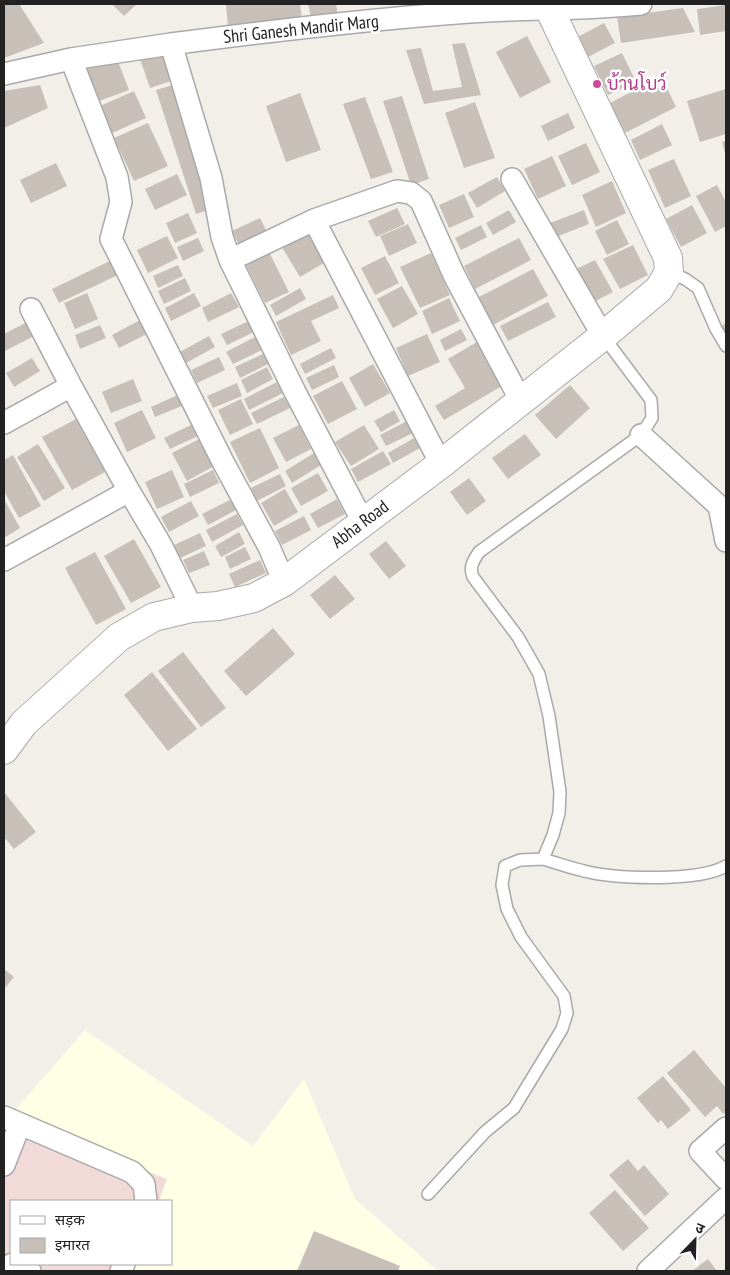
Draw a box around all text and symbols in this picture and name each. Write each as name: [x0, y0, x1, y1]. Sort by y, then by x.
street label: Shri Ganesh Mandir Marg: [222, 9, 380, 48]
place label: บ้านโบว์: [607, 71, 666, 95]
marker: บ้านโบว์: [591, 78, 603, 90]
street label: Abha Road: [326, 495, 393, 553]
legend: [10, 1200, 172, 1265]
text: सड़क: [55, 1210, 85, 1229]
north arrow: [670, 1215, 720, 1265]
text: उ: [693, 1218, 708, 1238]
text: इमारत: [55, 1235, 90, 1254]

